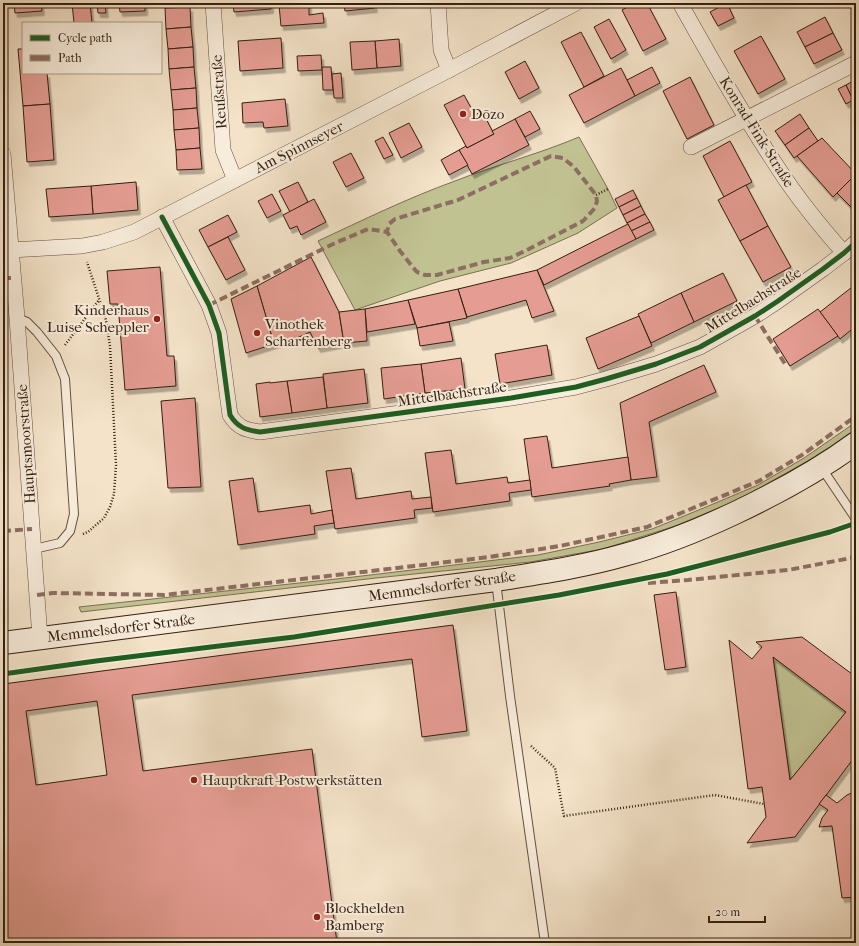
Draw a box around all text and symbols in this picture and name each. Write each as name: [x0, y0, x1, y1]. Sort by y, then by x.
legend: [22, 22, 162, 74]
text: Cycle path: [58, 31, 113, 45]
text: Path: [58, 51, 82, 65]
street label: Reußstraße: [207, 54, 231, 130]
street label: Konrad-Fink-Straße: [716, 73, 799, 191]
place label: Dōzo: [471, 105, 505, 123]
marker: Dōzo: [458, 109, 468, 119]
street label: Am Spinnseyer: [251, 117, 347, 178]
street label: Mittelbachstraße: [702, 263, 805, 337]
place label: Kinderhaus Luise Scheppler: [47, 301, 150, 336]
marker: Kinderhaus Luise Scheppler: [152, 314, 162, 324]
place label: Vinothek Scharfenberg: [264, 315, 352, 350]
marker: Vinothek Scharfenberg: [252, 328, 262, 338]
street label: Mittelbachstraße: [396, 377, 508, 411]
street label: Hauptsmoorstraße: [13, 383, 39, 504]
street label: Memmelsdorfer Straße: [367, 567, 517, 605]
street label: Memmelsdorfer Straße: [46, 610, 196, 646]
place label: Hauptkraft-Postwerkstätten: [202, 771, 382, 789]
marker: Hauptkraft-Postwerkstätten: [189, 775, 199, 785]
scale bar: [709, 898, 765, 924]
place label: Blockhelden Bamberg: [325, 899, 405, 934]
text: 20 m: [715, 905, 740, 919]
marker: Blockhelden Bamberg: [312, 912, 322, 922]

